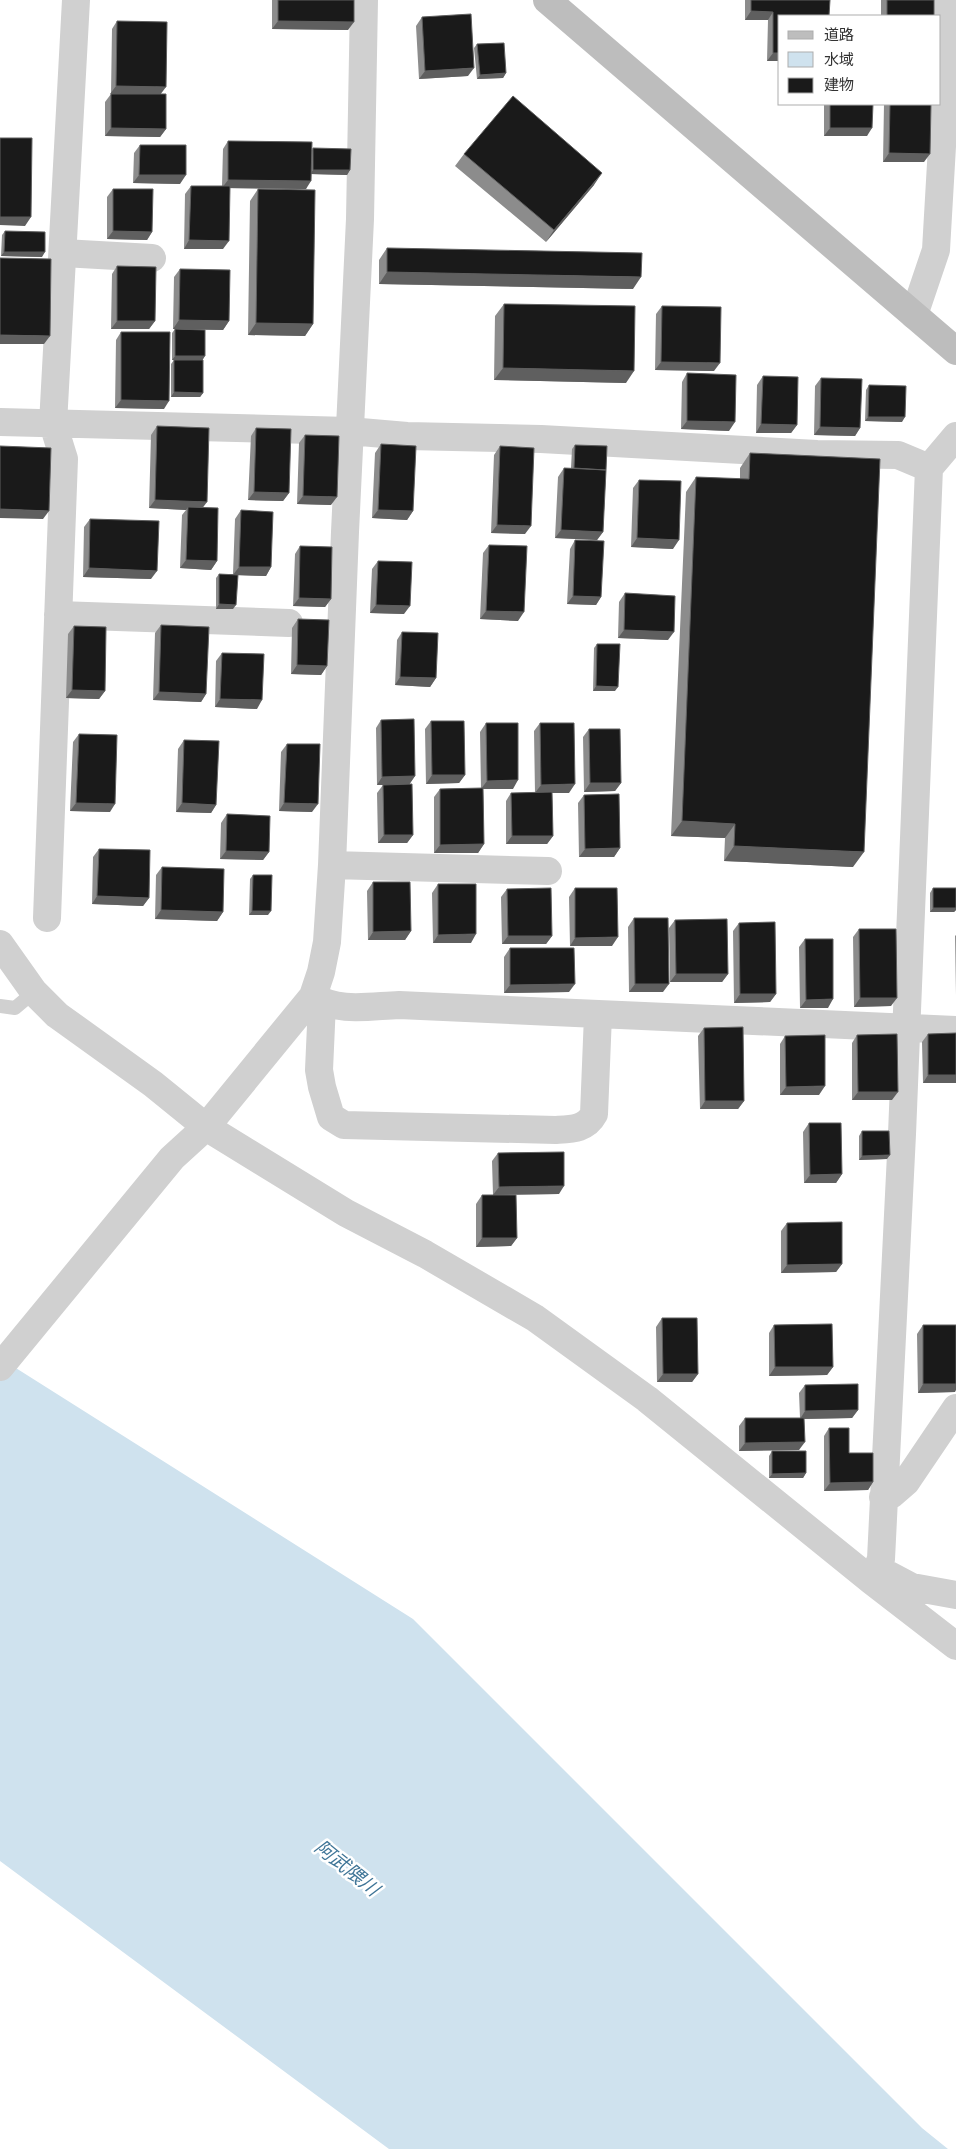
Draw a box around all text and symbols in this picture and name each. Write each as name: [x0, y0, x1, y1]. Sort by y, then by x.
legend: [778, 15, 941, 105]
text: 道路: [824, 25, 854, 44]
text: 水域: [824, 50, 854, 69]
text: 建物: [824, 75, 854, 94]
water label: 阿武隈川: [310, 1834, 386, 1903]

